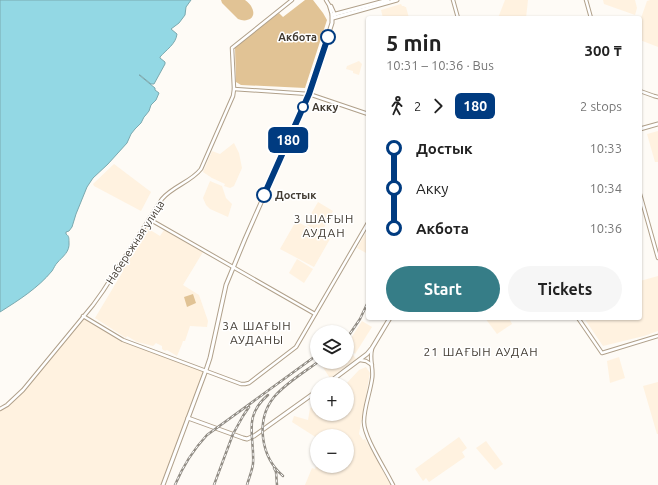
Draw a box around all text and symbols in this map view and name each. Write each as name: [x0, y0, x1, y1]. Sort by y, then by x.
marker: Акбота: [320, 29, 336, 45]
text: 5 min: [386, 30, 442, 55]
place label: Акбота: [278, 31, 317, 43]
text: 300 ₸: [585, 42, 622, 59]
text: 10:31 – 10:36 · Bus: [386, 58, 494, 72]
icon: walk: [386, 95, 408, 117]
icon: forward: [427, 95, 449, 117]
text: 180: [463, 98, 487, 114]
text: 2: [414, 99, 421, 113]
text: 2 stops: [580, 99, 622, 113]
marker: Акку: [297, 101, 309, 113]
place label: Акку: [312, 101, 338, 113]
line badge: 180: [265, 127, 311, 153]
text: 180: [276, 132, 300, 148]
text: Достык: [416, 140, 472, 157]
text: 10:33: [589, 141, 622, 155]
text: Акку: [416, 180, 448, 197]
text: 10:34: [589, 181, 622, 195]
marker: Достык: [256, 187, 272, 203]
place label: Достык: [275, 189, 317, 201]
street label: Набережная улица: [104, 198, 166, 286]
district label: 3 ШАҒЫН АУДАН: [294, 212, 354, 239]
text: Акбота: [416, 220, 469, 237]
text: 10:36: [589, 221, 622, 235]
button: Start: [386, 266, 500, 312]
button: Tickets: [508, 266, 622, 312]
district label: 3А ШАҒЫН АУДАНЫ: [222, 319, 292, 346]
map controls: [310, 325, 354, 473]
button: layers: [310, 325, 354, 369]
district label: 21 ШАҒЫН АУДАН: [423, 345, 539, 358]
button: +: [310, 377, 354, 421]
button: −: [310, 429, 354, 473]

